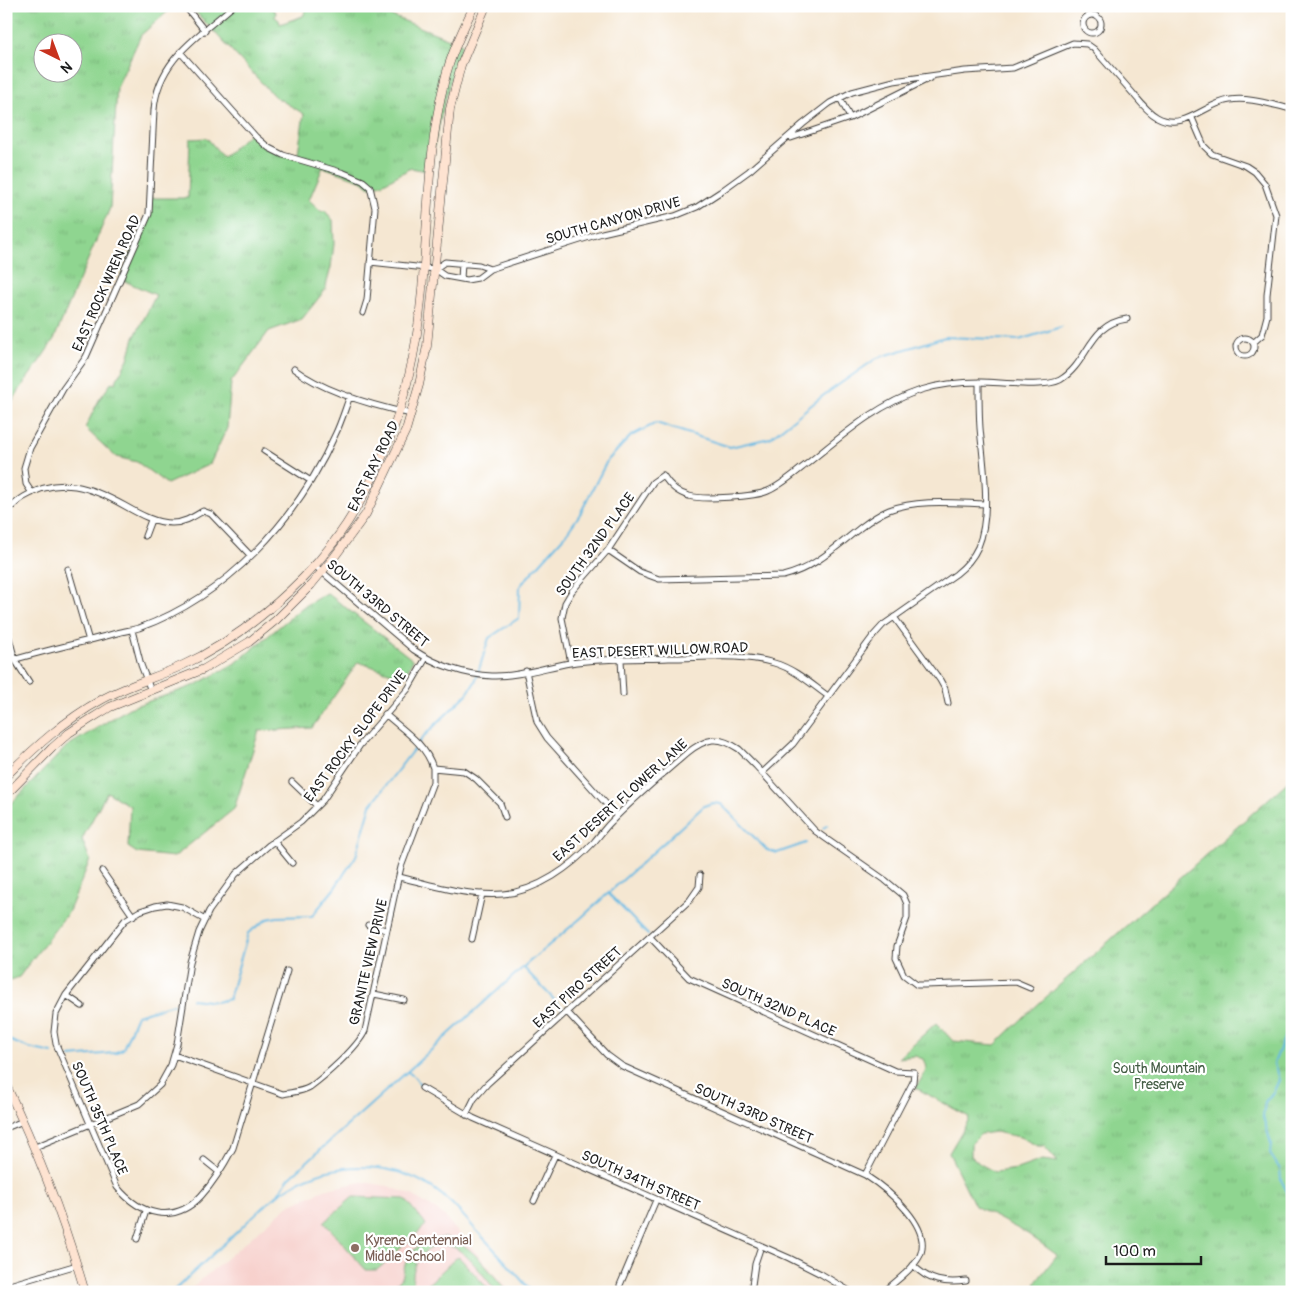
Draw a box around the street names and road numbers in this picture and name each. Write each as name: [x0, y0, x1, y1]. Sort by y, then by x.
street label: SOUTH CANYON DRIVE: [544, 193, 682, 248]
street label: EAST ROCK WREN ROAD: [69, 212, 144, 354]
street label: EAST RAY ROAD: [344, 418, 403, 514]
street label: SOUTH 32ND PLACE: [552, 489, 639, 599]
street label: SOUTH 33RD STREET: [323, 556, 432, 651]
street label: EAST DESERT WILLOW ROAD: [572, 639, 749, 662]
street label: EAST ROCKY SLOPE DRIVE: [300, 667, 410, 805]
street label: EAST DESERT FLOWER LANE: [550, 735, 691, 865]
street label: GRANITE VIEW DRIVE: [346, 897, 391, 1027]
street label: EAST PIRO STREET: [530, 943, 625, 1032]
street label: SOUTH 32ND PLACE: [719, 975, 839, 1040]
street label: SOUTH 35TH PLACE: [68, 1059, 131, 1178]
street label: SOUTH 33RD STREET: [692, 1080, 816, 1147]
street label: SOUTH 34TH STREET: [579, 1147, 703, 1214]

